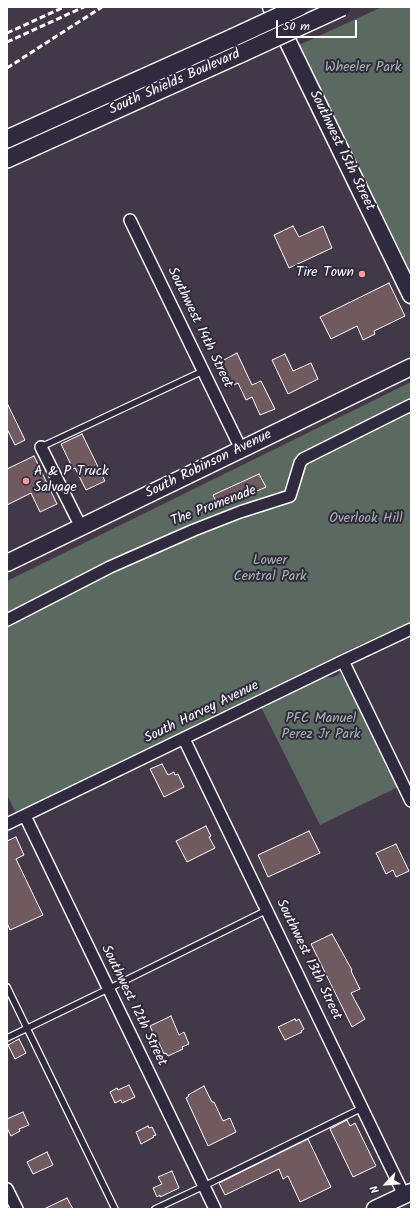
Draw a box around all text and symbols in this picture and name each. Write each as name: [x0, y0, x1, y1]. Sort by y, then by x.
scale bar: [278, 12, 359, 38]
text: 50 m: [283, 17, 310, 36]
street label: South Shields Boulevard: [107, 47, 243, 119]
park label: Wheeler Park: [325, 61, 401, 77]
street label: Southwest 15th Street: [304, 88, 378, 214]
street label: Southwest 14th Street: [162, 265, 236, 391]
place label: Tire Town: [296, 266, 354, 282]
marker: Tire Town: [357, 269, 367, 279]
street label: South Robinson Avenue: [143, 427, 275, 503]
place label: A & P Truck Salvage: [34, 465, 108, 498]
marker: A & P Truck Salvage: [21, 476, 31, 486]
street label: The Promenade: [169, 483, 259, 531]
park label: Overlook Hill: [329, 512, 403, 528]
park label: Lower Central Park: [233, 554, 307, 586]
street label: South Harvey Avenue: [142, 678, 262, 748]
park label: PFC Manuel Perez Jr Park: [282, 712, 360, 744]
street label: Southwest 13th Street: [271, 897, 345, 1023]
street label: Southwest 12th Street: [96, 943, 170, 1069]
north arrow: [366, 1164, 406, 1204]
text: N: [366, 1182, 385, 1196]

